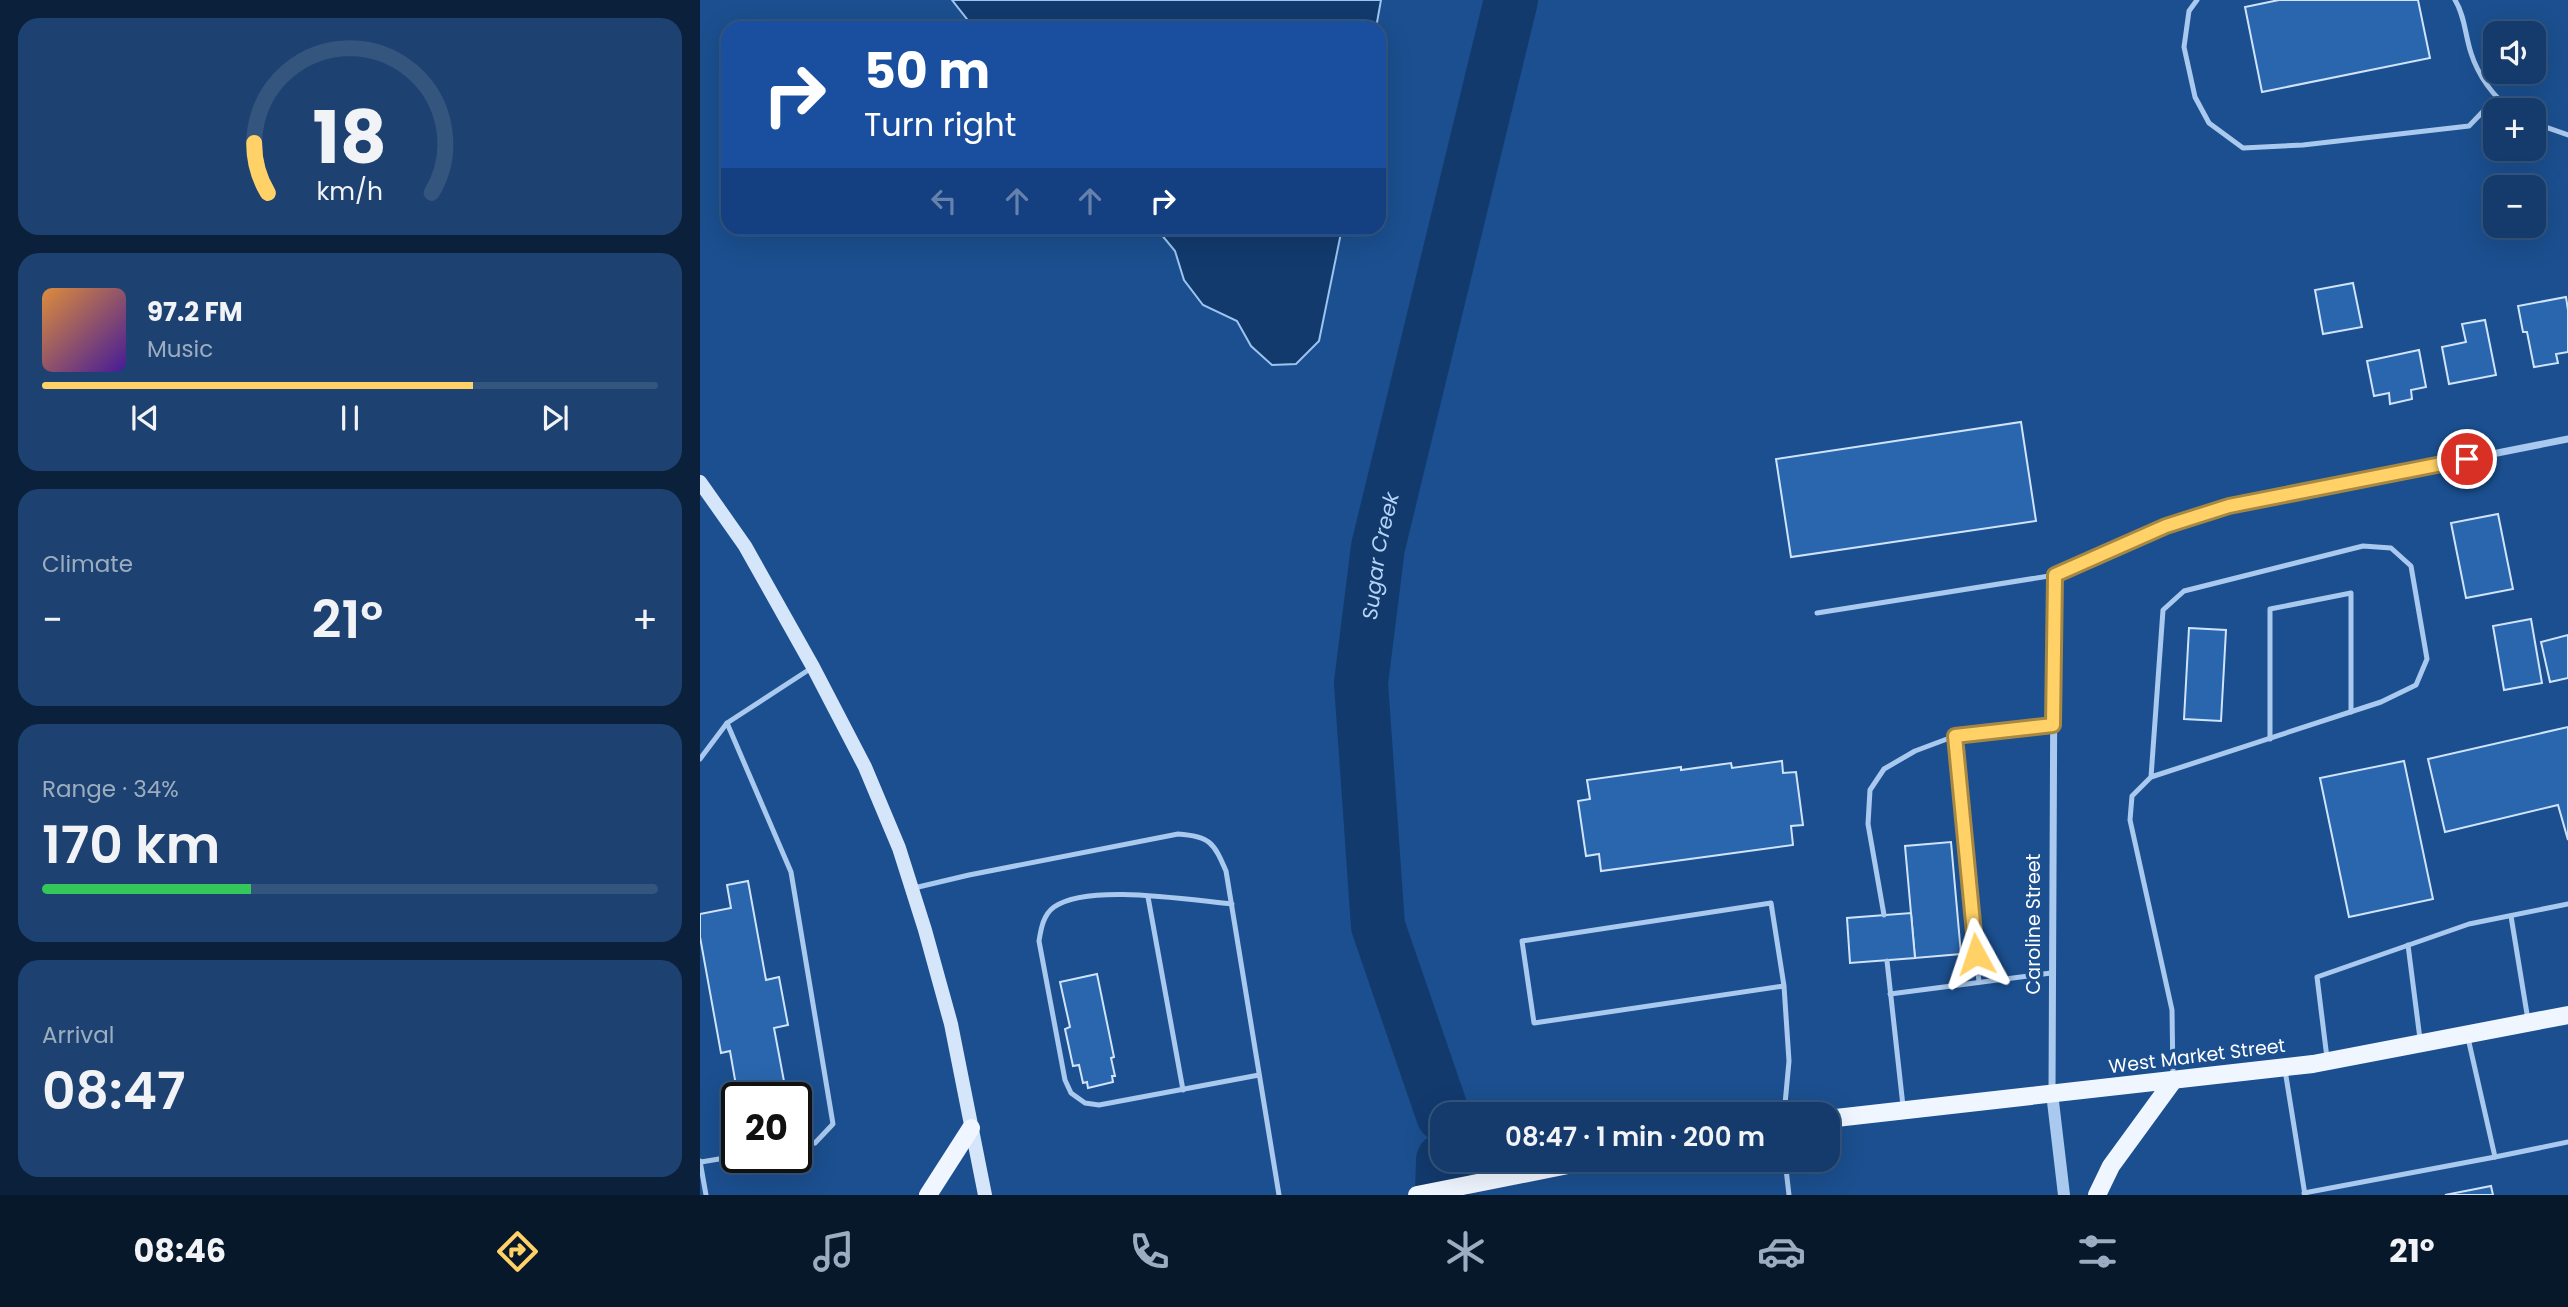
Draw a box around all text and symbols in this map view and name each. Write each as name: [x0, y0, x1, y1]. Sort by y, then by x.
map controls: [2483, 21, 2546, 238]
button: sound: [2483, 21, 2546, 84]
text: 50 m: [864, 37, 990, 105]
icon: right: [749, 49, 840, 140]
text: 18: [313, 87, 387, 188]
button: +: [2483, 98, 2546, 161]
text: Turn right: [864, 102, 1016, 147]
text: km/h: [317, 174, 383, 209]
button: −: [2483, 175, 2546, 238]
icon: left: [925, 182, 963, 220]
icon: ahead: [998, 182, 1036, 220]
icon: ahead: [1071, 182, 1109, 220]
icon: right: [1144, 182, 1182, 220]
text: 97.2 FM: [147, 294, 243, 330]
text: Music: [147, 333, 213, 365]
icon: previous: [126, 399, 164, 437]
icon: pause: [331, 399, 369, 437]
icon: next: [536, 399, 574, 437]
pin: [2437, 429, 2497, 489]
icon: arrive: [2448, 440, 2486, 478]
water label: Sugar Creek: [1355, 488, 1406, 621]
text: Climate: [42, 548, 133, 580]
text: 21°: [312, 583, 383, 656]
text: −: [42, 593, 63, 646]
text: +: [632, 593, 658, 646]
text: Range · 34%: [42, 773, 179, 805]
text: 170 km: [42, 808, 220, 881]
street label: Caroline Street: [2020, 854, 2047, 994]
position arrow: [1939, 917, 2013, 991]
text: Arrival: [42, 1019, 114, 1051]
street label: West Market Street: [2107, 1032, 2287, 1080]
text: 08:47: [42, 1054, 186, 1127]
speed limit sign: 20: [721, 1082, 812, 1173]
text: 08:47 · 1 min · 200 m: [1505, 1119, 1765, 1155]
icon: directions: [493, 1227, 542, 1276]
icon: music: [809, 1227, 858, 1276]
icon: phone: [1125, 1227, 1174, 1276]
icon: climate: [1441, 1227, 1490, 1276]
icon: car: [1757, 1227, 1806, 1276]
icon: filters: [2073, 1227, 2122, 1276]
text: 08:46: [134, 1228, 226, 1273]
text: 21°: [2389, 1228, 2434, 1273]

